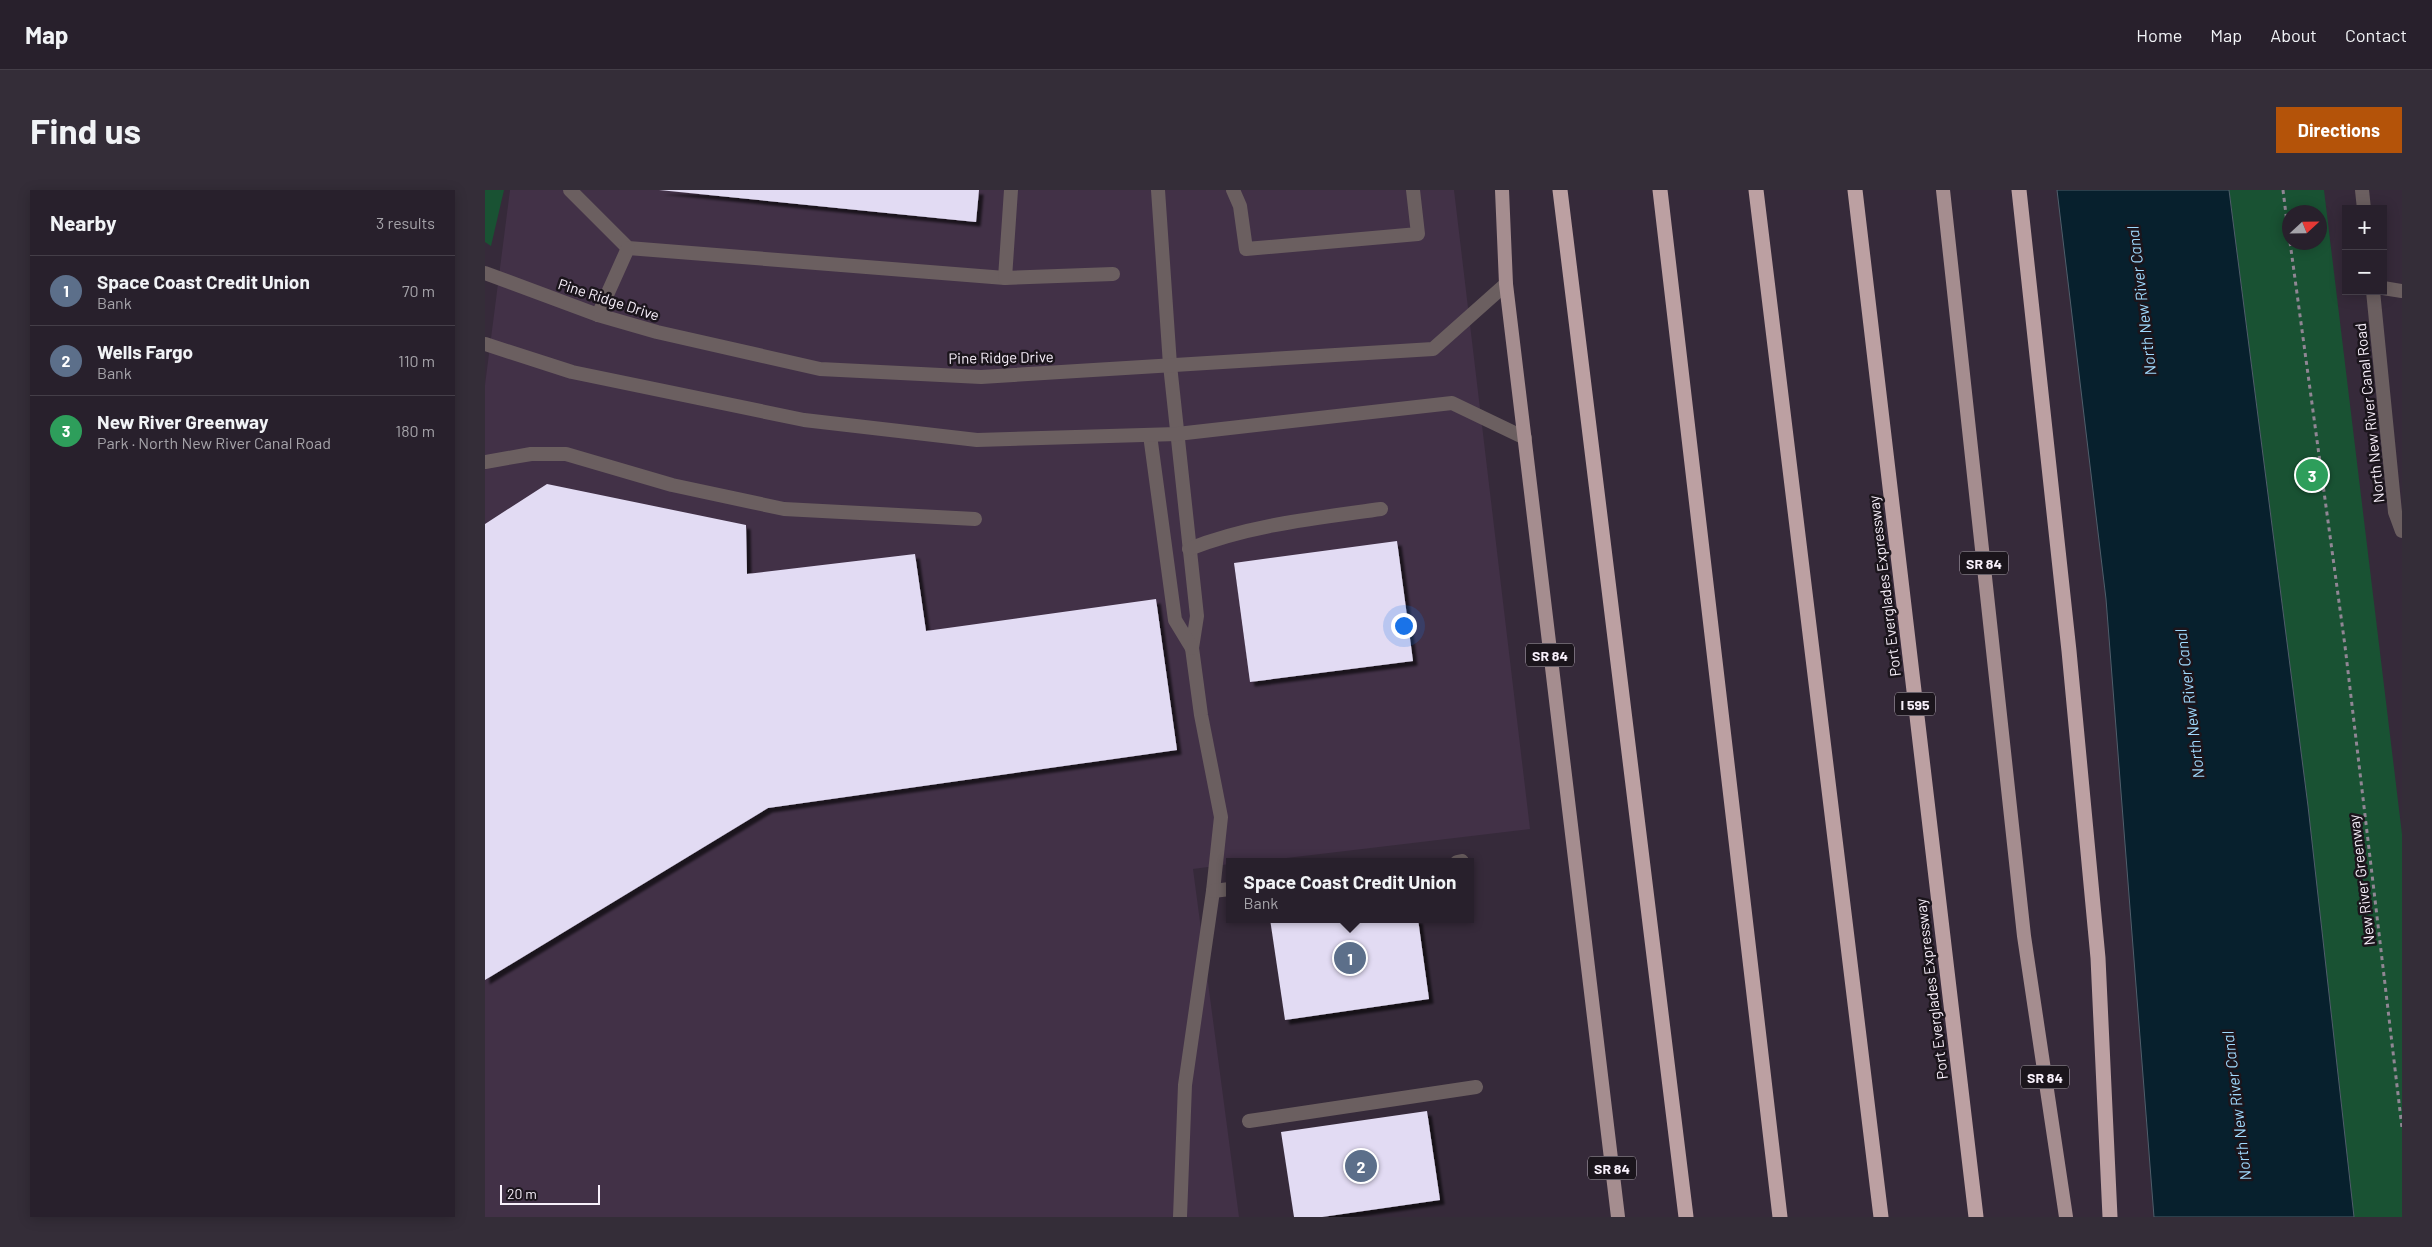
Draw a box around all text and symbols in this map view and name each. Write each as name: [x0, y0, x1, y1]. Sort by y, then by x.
text: Map: [25, 20, 68, 49]
text: Home: [2136, 24, 2182, 46]
text: Map: [2210, 24, 2242, 46]
text: About: [2270, 24, 2317, 46]
text: Contact: [2345, 24, 2407, 46]
button: Directions: [2276, 107, 2402, 153]
text: Find us: [30, 109, 141, 151]
north arrow: [2282, 205, 2327, 250]
map controls: [2342, 205, 2387, 295]
button: +: [2342, 205, 2387, 250]
text: Nearby: [50, 210, 116, 235]
text: 3 results: [376, 213, 435, 232]
water label: North New River Canal: [2122, 225, 2160, 377]
button: −: [2342, 250, 2387, 295]
text: Space Coast Credit Union: [97, 270, 310, 293]
street label: Pine Ridge Drive: [556, 274, 662, 324]
text: 1: [63, 281, 69, 300]
text: 70 m: [402, 281, 435, 300]
text: Bank: [97, 293, 132, 312]
street label: North New River Canal Road: [2351, 322, 2387, 504]
text: Wells Fargo: [97, 340, 193, 363]
street label: Pine Ridge Drive: [948, 347, 1054, 367]
text: 2: [62, 351, 70, 370]
text: 110 m: [398, 351, 435, 370]
text: Bank: [97, 363, 132, 382]
text: New River Greenway: [97, 410, 268, 433]
text: 3: [62, 421, 70, 440]
text: 180 m: [396, 421, 435, 440]
text: Park · North New River Canal Road: [97, 433, 331, 452]
pin: 3: [2296, 456, 2328, 494]
street label: Port Everglades Expressway: [1864, 494, 1904, 678]
road number: SR 84: [1960, 552, 2008, 574]
your location: [1391, 613, 1417, 639]
water label: North New River Canal: [2170, 628, 2208, 780]
road number: SR 84: [1526, 644, 1574, 666]
road number: I 595: [1895, 692, 1935, 716]
street label: New River Greenway: [2344, 813, 2378, 946]
popup: [1226, 858, 1474, 923]
text: Space Coast Credit Union: [1244, 870, 1456, 893]
text: Bank: [1244, 893, 1278, 912]
street label: Port Everglades Expressway: [1911, 897, 1951, 1081]
pin: 1: [1334, 939, 1366, 977]
water label: North New River Canal: [2217, 1030, 2255, 1182]
road number: SR 84: [2021, 1066, 2069, 1089]
pin: 2: [1345, 1147, 1377, 1185]
road number: SR 84: [1588, 1156, 1636, 1180]
scale bar: [500, 1182, 600, 1205]
text: 20 m: [507, 1185, 537, 1202]

